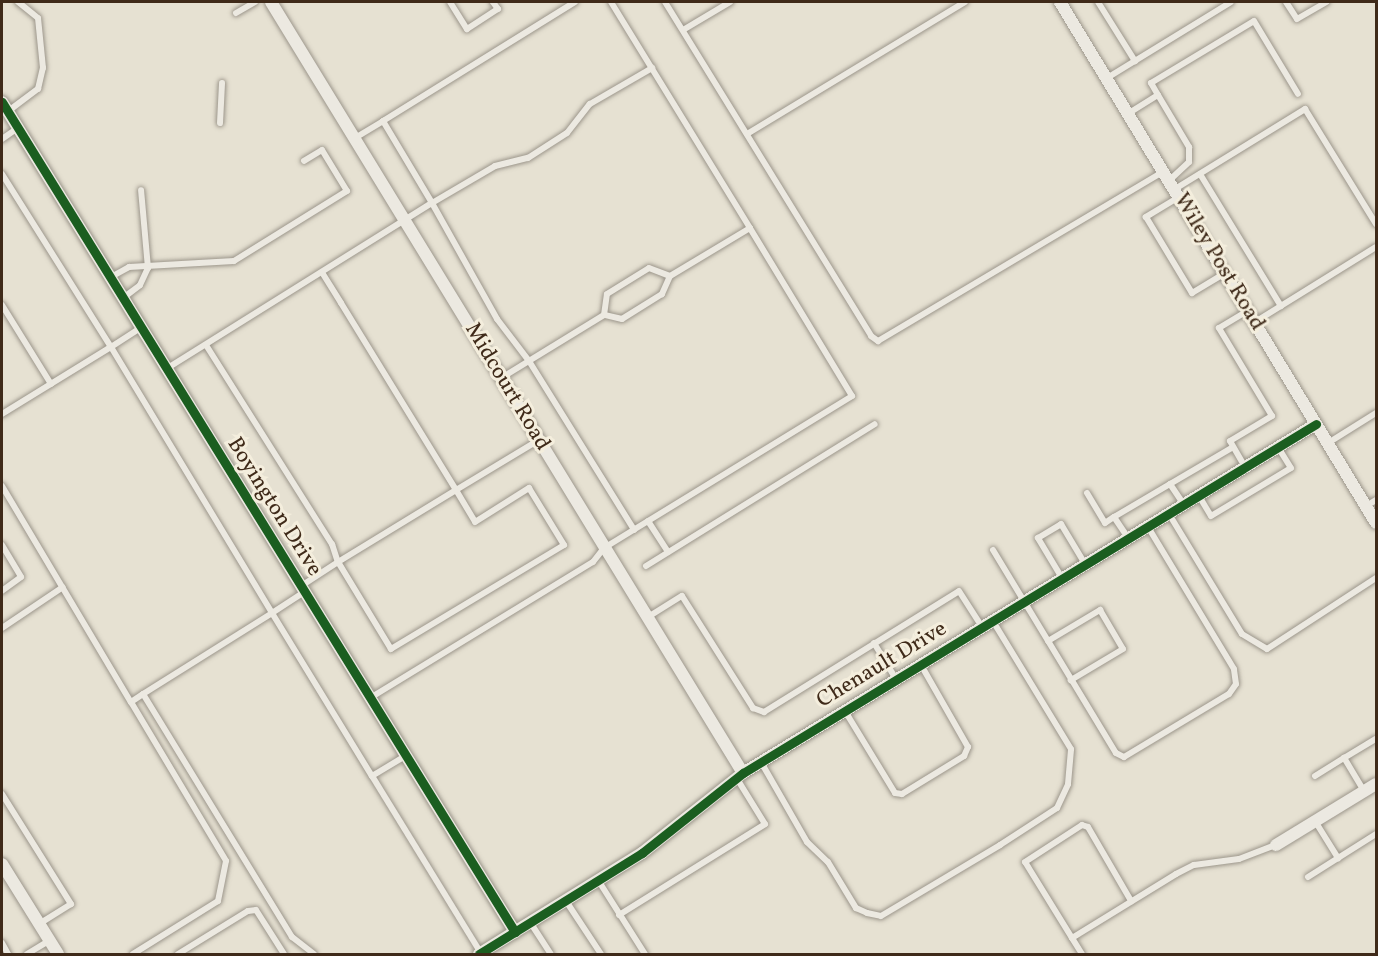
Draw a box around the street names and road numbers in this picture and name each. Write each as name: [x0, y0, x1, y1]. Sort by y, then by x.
street label: Wiley Post Road: [1167, 188, 1271, 336]
street label: Midcourt Road: [458, 318, 556, 456]
street label: Boyington Drive: [221, 433, 327, 581]
street label: Chenault Drive: [812, 616, 952, 714]

